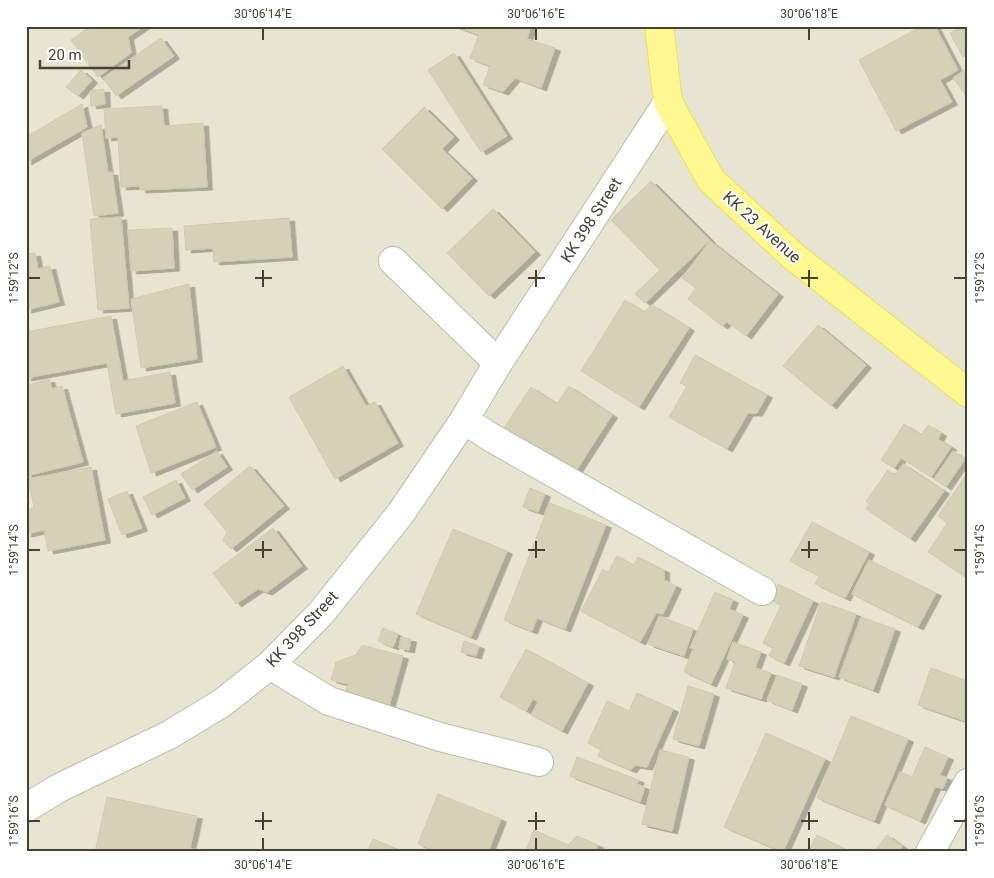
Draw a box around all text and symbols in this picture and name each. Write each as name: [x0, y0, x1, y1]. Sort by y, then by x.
text: 30°06'14"E: [234, 7, 292, 21]
text: 30°06'16"E: [507, 7, 565, 21]
text: 30°06'18"E: [780, 7, 838, 21]
scale bar: [40, 38, 129, 70]
text: 20 m: [48, 46, 82, 64]
street label: KK 398 Street: [557, 174, 625, 266]
street label: KK 23 Avenue: [719, 187, 805, 267]
text: 1°59'12"S: [7, 252, 21, 304]
text: 1°59'12"S: [973, 252, 987, 304]
text: 1°59'14"S: [7, 524, 21, 576]
text: 1°59'14"S: [973, 524, 987, 576]
street label: KK 398 Street: [262, 587, 342, 671]
text: 1°59'16"S: [7, 795, 21, 847]
text: 1°59'16"S: [973, 795, 987, 847]
text: 30°06'14"E: [234, 858, 292, 872]
text: 30°06'16"E: [507, 858, 565, 872]
text: 30°06'18"E: [780, 858, 838, 872]

